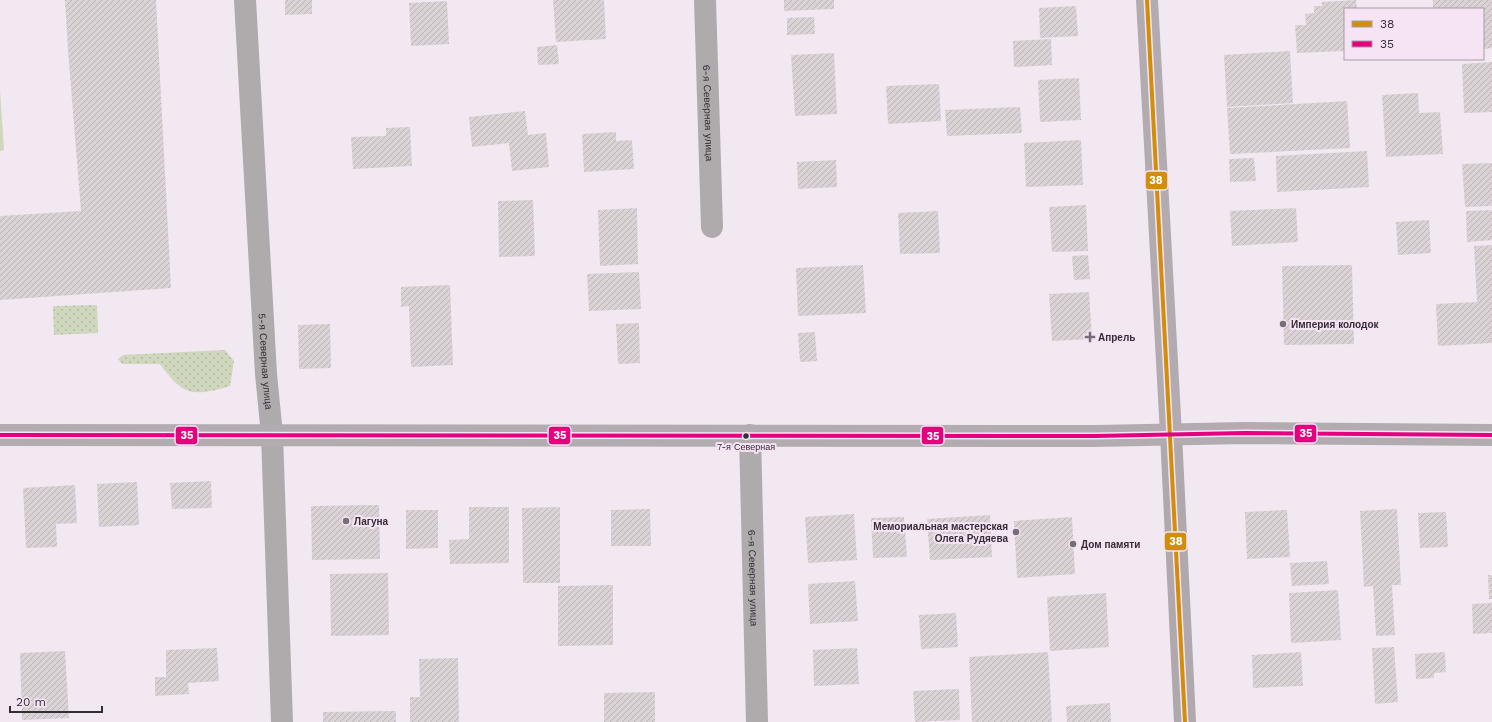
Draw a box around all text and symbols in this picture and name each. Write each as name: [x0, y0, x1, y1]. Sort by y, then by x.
legend: [1344, 8, 1484, 60]
text: 38: [1380, 17, 1394, 31]
text: 35: [1380, 37, 1394, 51]
street label: 6-я Северная улица: [701, 64, 715, 162]
line badge: 38: [1145, 171, 1168, 190]
text: 38: [1149, 174, 1163, 187]
street label: 5-я Северная улица: [257, 313, 275, 410]
marker: Империя колодок: [1278, 319, 1288, 329]
place label: Империя колодок: [1291, 319, 1380, 330]
marker: Апрель: [1085, 332, 1095, 342]
place label: Апрель: [1098, 332, 1135, 343]
line badge: 35: [1294, 424, 1317, 443]
line badge: 35: [175, 426, 198, 445]
line badge: 35: [548, 426, 571, 445]
line badge: 35: [921, 426, 944, 445]
text: 35: [1300, 427, 1312, 440]
text: 35: [181, 429, 193, 442]
text: 35: [554, 429, 566, 442]
text: 35: [927, 430, 939, 443]
marker: 7-я Северная: [741, 431, 751, 441]
place label: 7-я Северная: [717, 442, 775, 452]
marker: Лагуна: [341, 516, 351, 526]
place label: Лагуна: [354, 516, 389, 527]
place label: Мемориальная мастерская Олега Рудяева: [873, 521, 1008, 544]
marker: Мемориальная мастерская Олега Рудяева: [1011, 527, 1021, 537]
street label: 6-я Северная улица: [747, 530, 760, 627]
line badge: 38: [1164, 532, 1187, 551]
text: 38: [1169, 535, 1183, 548]
marker: Дом памяти: [1068, 539, 1078, 549]
place label: Дом памяти: [1081, 539, 1140, 550]
scale bar: [10, 688, 102, 714]
text: 20 m: [16, 695, 46, 709]

